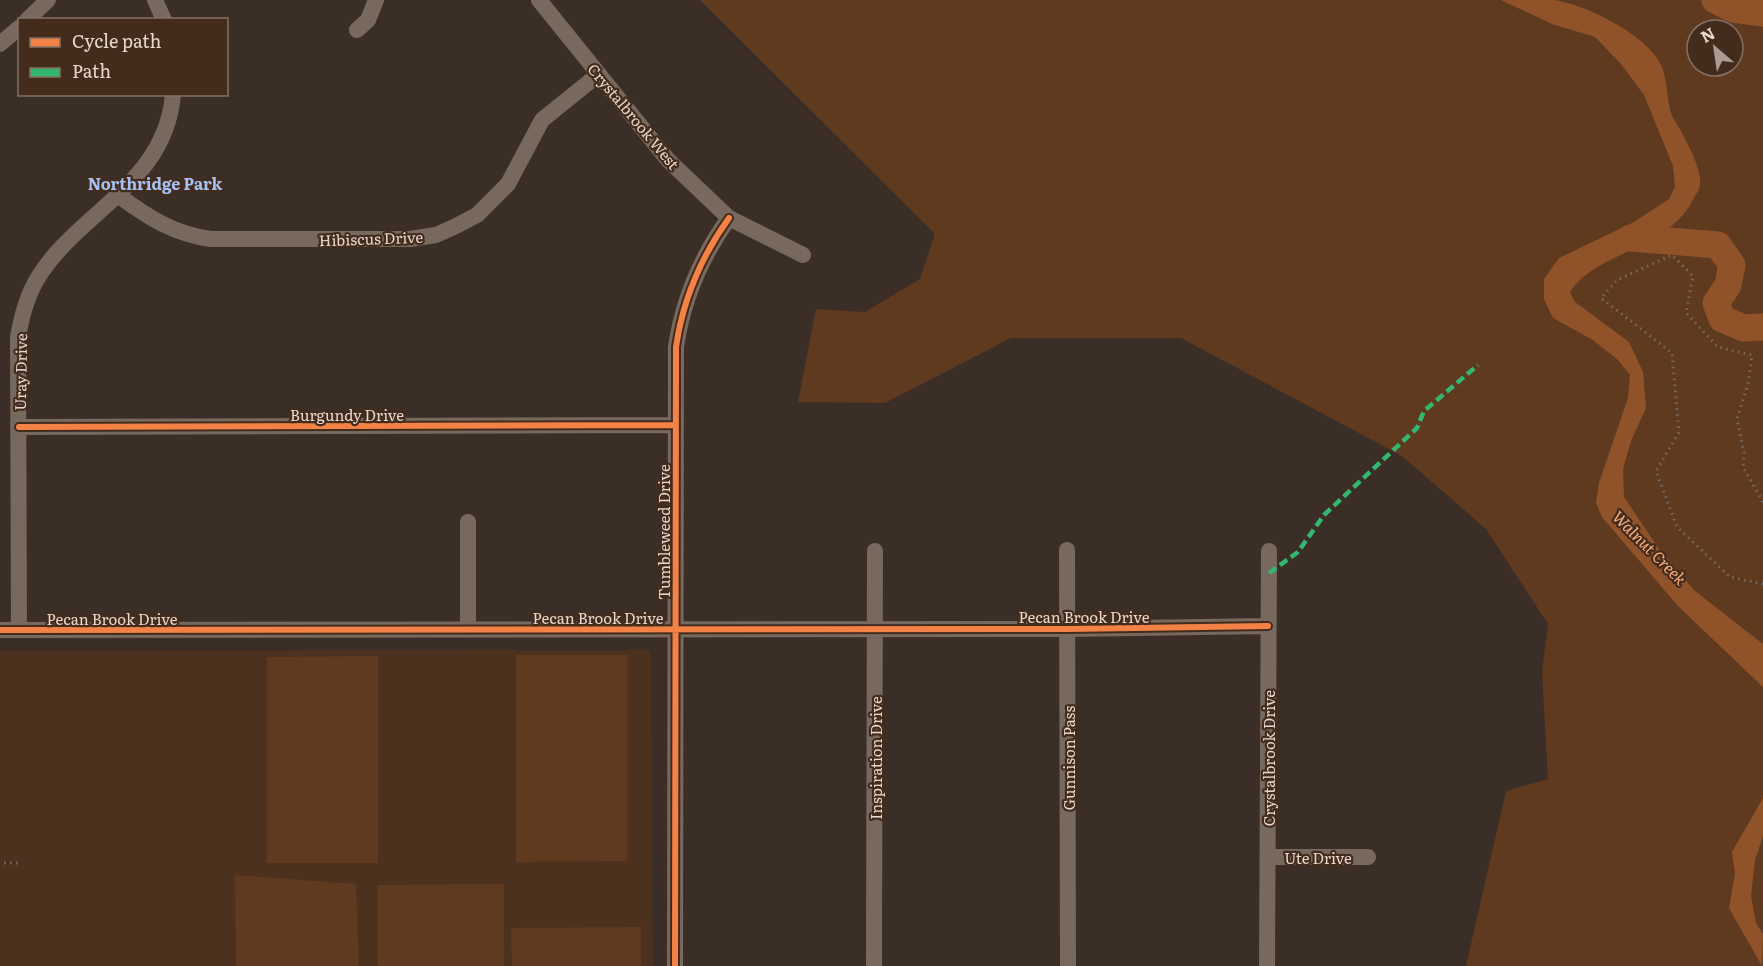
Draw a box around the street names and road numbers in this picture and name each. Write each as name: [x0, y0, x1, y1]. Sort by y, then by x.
street label: Crystalbrook West: [583, 58, 685, 174]
street label: Hibiscus Drive: [318, 225, 424, 251]
street label: Uray Drive: [8, 333, 32, 411]
street label: Burgundy Drive: [290, 403, 404, 426]
street label: Tumbleweed Drive: [652, 464, 675, 600]
street label: Pecan Brook Drive: [1019, 605, 1150, 628]
street label: Pecan Brook Drive: [533, 606, 664, 629]
street label: Pecan Brook Drive: [47, 607, 178, 630]
street label: Crystalbrook Drive: [1257, 690, 1280, 826]
street label: Inspiration Drive: [864, 696, 887, 820]
street label: Gunnison Pass: [1057, 706, 1080, 810]
street label: Ute Drive: [1284, 846, 1352, 869]

